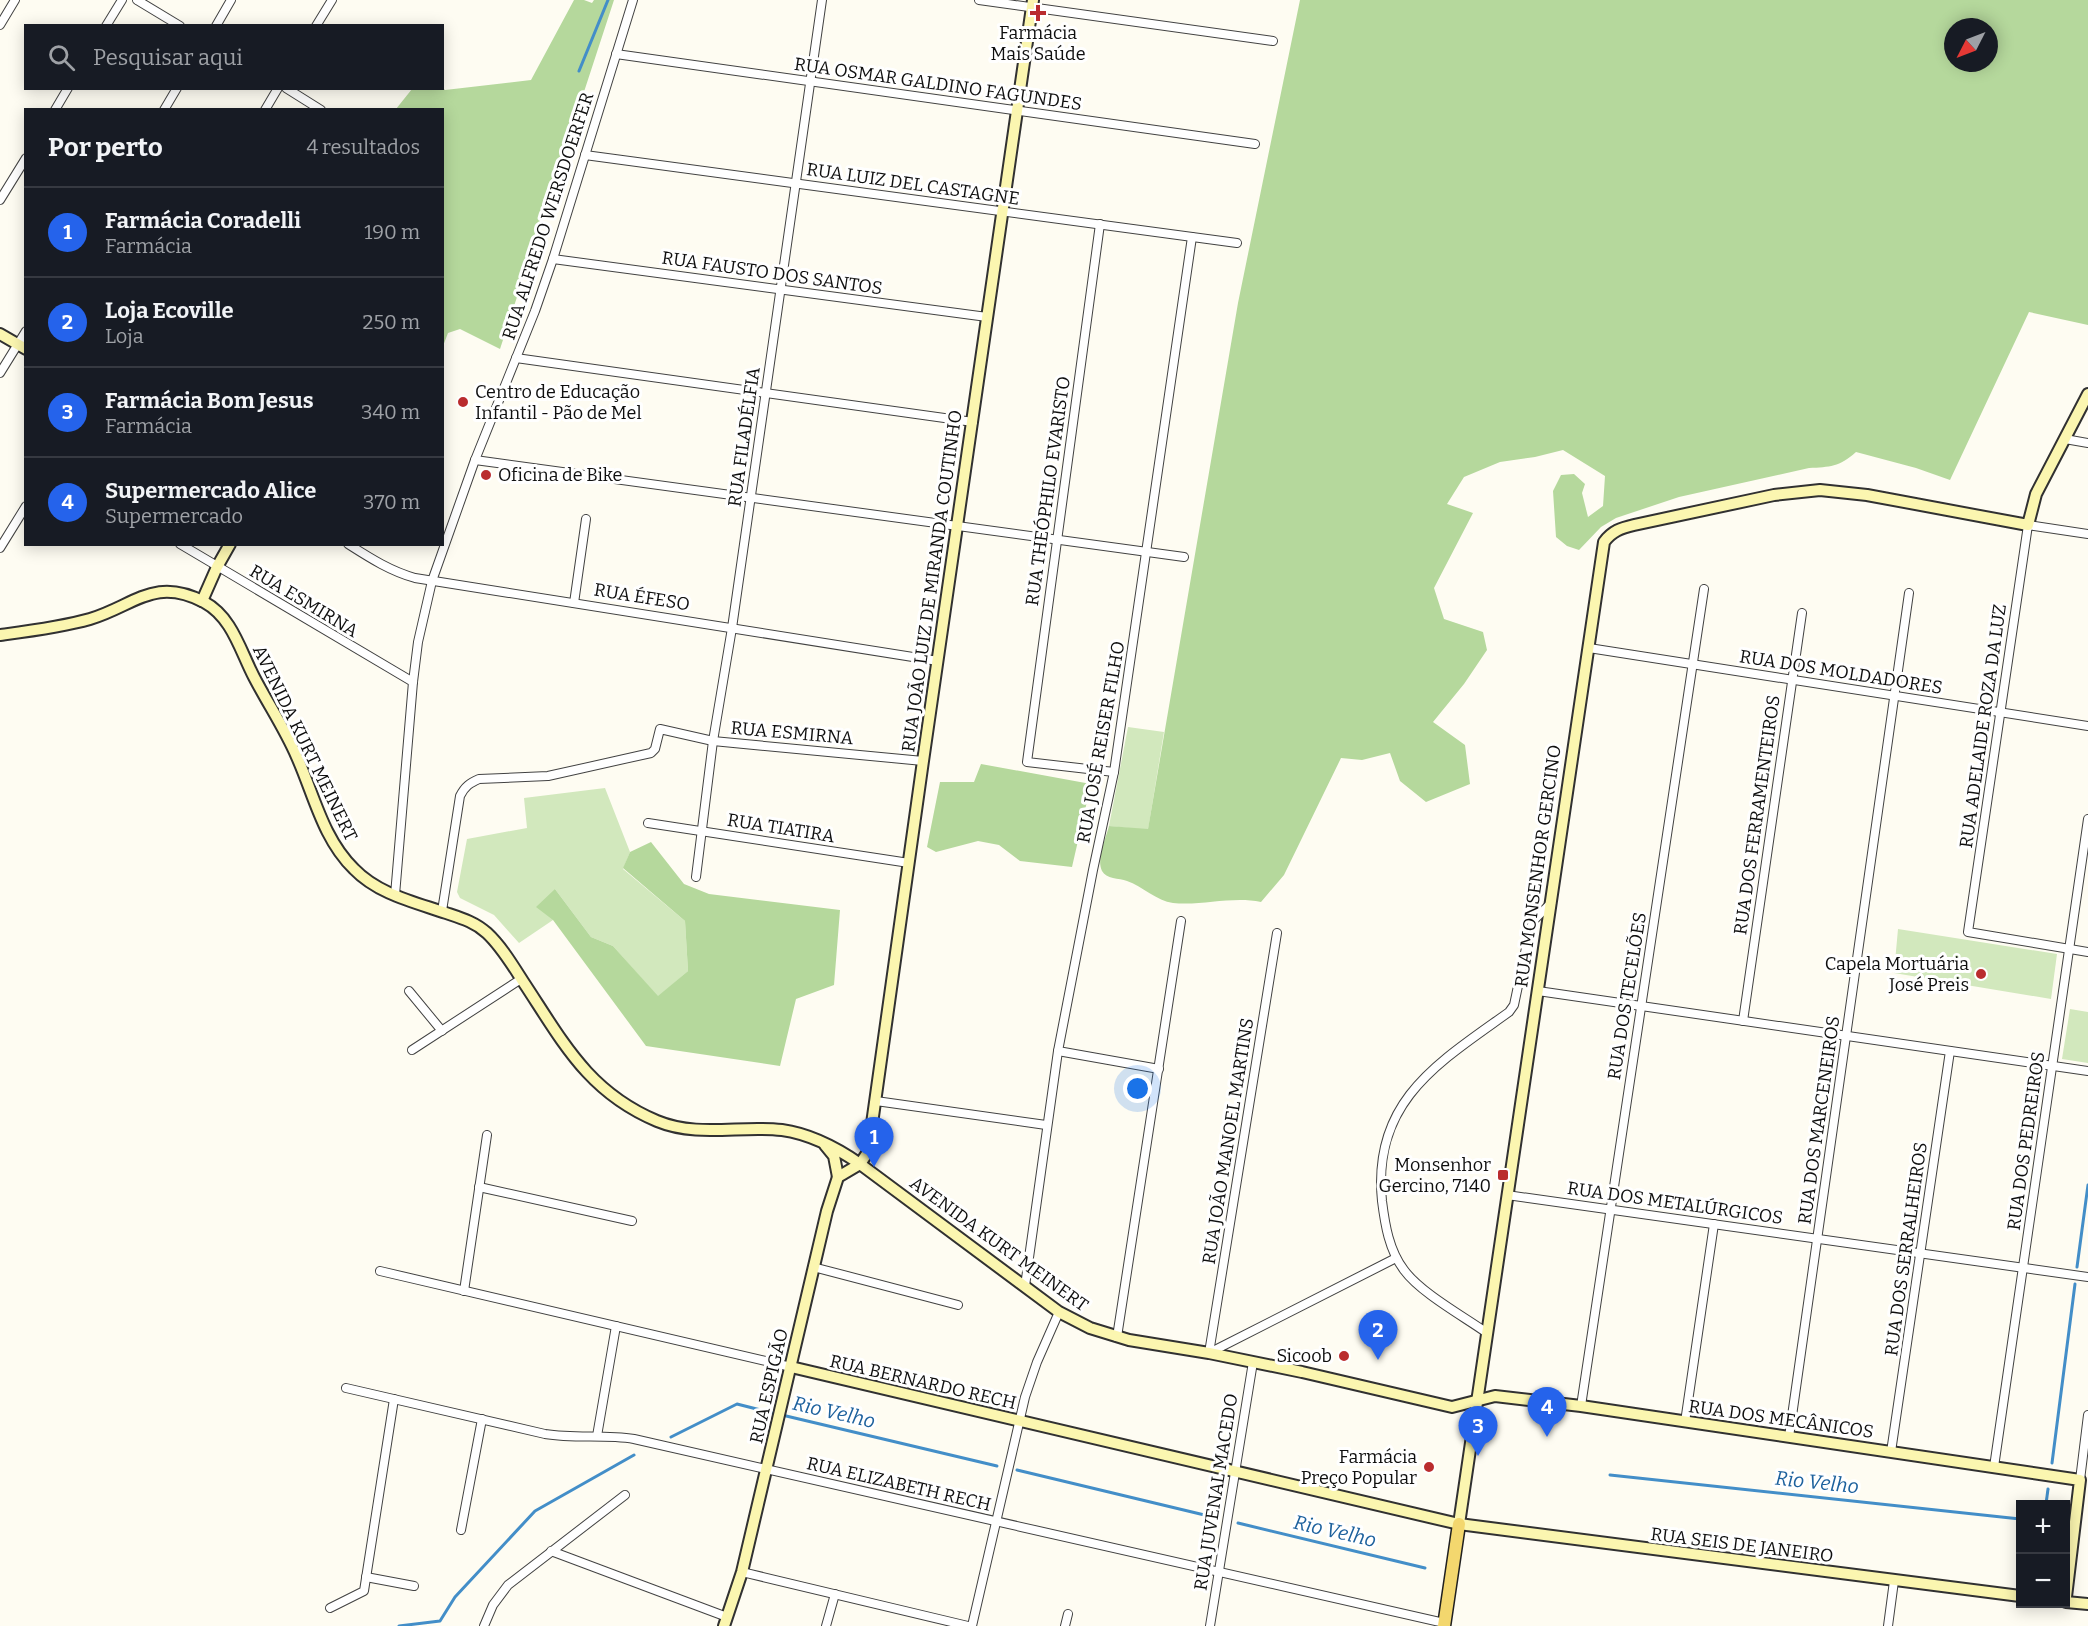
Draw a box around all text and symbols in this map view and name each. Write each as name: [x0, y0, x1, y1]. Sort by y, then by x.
marker: Farmácia Mais Saúde: [1031, 6, 1045, 20]
north arrow: [1944, 18, 1998, 72]
place label: Farmácia Mais Saúde: [990, 22, 1086, 65]
search box: [24, 24, 444, 90]
icon: search: [45, 41, 78, 74]
text: Pesquisar aqui: [93, 44, 243, 71]
street label: RUA OSMAR GALDINO FAGUNDES: [793, 53, 1083, 115]
street label: RUA ALFREDO WERSDOERFER: [498, 89, 599, 343]
text: Por perto: [48, 132, 163, 163]
text: 4 resultados: [306, 135, 420, 159]
street label: RUA LUIZ DEL CASTAGNE: [805, 158, 1021, 210]
text: Farmácia Coradelli: [105, 207, 301, 234]
text: 1: [63, 220, 72, 244]
text: 190 m: [364, 220, 420, 244]
text: Farmácia: [105, 234, 192, 258]
street label: RUA FAUSTO DOS SANTOS: [660, 247, 884, 299]
text: Loja Ecoville: [105, 297, 234, 324]
text: 2: [62, 310, 73, 334]
text: 250 m: [363, 310, 420, 334]
text: Loja: [105, 324, 144, 348]
street label: RUA FILADÉLFIA: [722, 365, 765, 508]
street label: RUA THEÓPHILO EVARISTO: [1021, 375, 1075, 607]
place label: Centro de Educação Infantil - Pão de Mel: [475, 381, 642, 424]
text: Farmácia Bom Jesus: [105, 387, 314, 414]
marker: Centro de Educação Infantil - Pão de Mel: [456, 395, 470, 409]
text: 3: [62, 400, 73, 424]
text: 340 m: [361, 400, 420, 424]
street label: RUA JOÃO LUIZ DE MIRANDA COUTINHO: [897, 409, 967, 753]
text: Farmácia: [105, 414, 192, 438]
place label: Oficina de Bike: [498, 464, 622, 486]
marker: Oficina de Bike: [479, 468, 493, 482]
text: Supermercado Alice: [105, 477, 316, 504]
text: 4: [61, 490, 74, 514]
text: 370 m: [363, 490, 420, 514]
text: Supermercado: [105, 504, 243, 528]
street label: RUA ESMIRNA: [246, 560, 363, 642]
street label: RUA ÉFESO: [593, 578, 692, 615]
street label: RUA ADELAIDE ROZA DA LUZ: [1955, 603, 2011, 849]
street label: RUA JOSÉ REISER FILHO: [1071, 639, 1130, 845]
street label: AVENIDA KURT MEINERT: [248, 641, 362, 845]
street label: RUA DOS MOLDADORES: [1738, 645, 1944, 699]
street label: RUA DOS FERRAMENTEIROS: [1729, 694, 1785, 936]
street label: RUA ESMIRNA: [730, 717, 854, 749]
street label: RUA MONSENHOR GERCINO: [1510, 743, 1566, 989]
street label: RUA TIATIRA: [726, 809, 837, 847]
street label: RUA DOS TECELÕES: [1603, 911, 1651, 1081]
place label: Capela Mortuária José Preis: [1825, 953, 1969, 996]
marker: Capela Mortuária José Preis: [1974, 967, 1988, 981]
street label: RUA DOS MARCENEIROS: [1793, 1014, 1845, 1226]
street label: RUA JOÃO MANOEL MARTINS: [1198, 1016, 1258, 1266]
street label: RUA DOS PEDREIROS: [2003, 1050, 2049, 1232]
your location: [1123, 1074, 1152, 1103]
pin: 1: [854, 1118, 894, 1167]
street label: RUA DOS SERRALHEIROS: [1880, 1141, 1932, 1357]
place label: Monsenhor Gercino, 7140: [1378, 1154, 1491, 1197]
marker: Monsenhor Gercino, 7140: [1496, 1168, 1510, 1182]
street label: AVENIDA KURT MEINERT: [905, 1172, 1093, 1316]
street label: RUA DOS METALÚRGICOS: [1566, 1176, 1784, 1229]
pin: 2: [1358, 1310, 1398, 1360]
street label: RUA ESPIGÃO: [745, 1326, 793, 1446]
place label: Sicoob: [1276, 1345, 1332, 1367]
marker: Sicoob: [1337, 1349, 1351, 1363]
street label: RUA BERNARDO RECH: [828, 1350, 1018, 1414]
pin: 4: [1528, 1388, 1566, 1437]
water label: Rio Velho: [790, 1391, 878, 1433]
street label: RUA JUVENAL MACEDO: [1190, 1392, 1242, 1592]
street label: RUA DOS MECÂNICOS: [1687, 1395, 1875, 1443]
pin: 3: [1458, 1406, 1498, 1456]
place label: Farmácia Preço Popular: [1301, 1446, 1417, 1489]
street label: RUA ELIZABETH RECH: [805, 1452, 993, 1516]
marker: Farmácia Preço Popular: [1422, 1460, 1436, 1474]
water label: Rio Velho: [1774, 1466, 1860, 1498]
map controls: [2016, 1500, 2070, 1608]
button: +: [2016, 1500, 2070, 1554]
water label: Rio Velho: [1291, 1510, 1379, 1552]
street label: RUA SEIS DE JANEIRO: [1649, 1523, 1835, 1567]
button: −: [2016, 1554, 2070, 1608]

